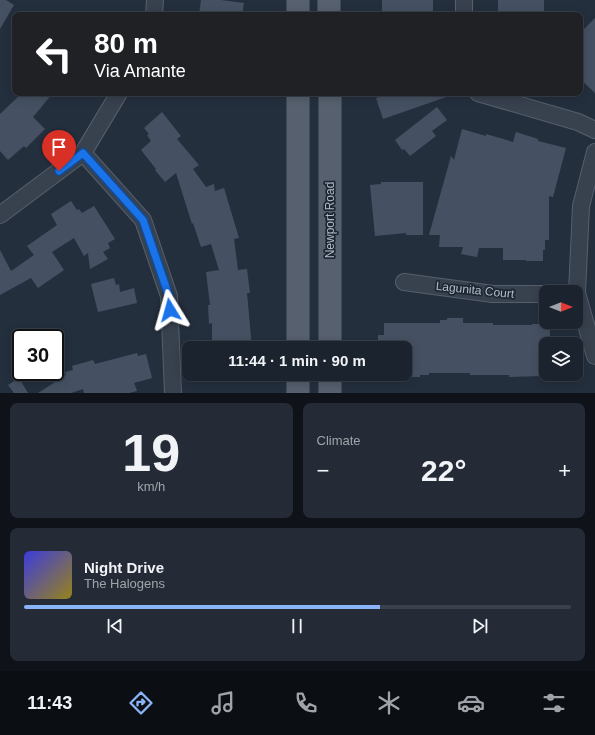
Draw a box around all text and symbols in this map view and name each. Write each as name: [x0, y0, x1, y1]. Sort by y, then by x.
icon: left: [28, 28, 80, 80]
text: 80 m: [94, 28, 158, 59]
text: Via Amante: [94, 61, 186, 81]
pin: [42, 130, 76, 171]
icon: arrive: [48, 136, 70, 158]
street label: Newport Road: [323, 182, 337, 258]
street label: Lagunita Court: [435, 279, 516, 301]
north arrow: [539, 285, 583, 329]
map controls: [539, 285, 583, 381]
position arrow: [149, 289, 191, 331]
speed limit sign: 30: [12, 329, 64, 381]
button: layers: [539, 337, 583, 381]
text: 11:44 · 1 min · 90 m: [228, 352, 366, 369]
text: 19: [122, 424, 180, 482]
text: Climate: [317, 433, 361, 448]
text: 22°: [421, 454, 466, 487]
text: −: [317, 458, 329, 483]
text: +: [558, 458, 571, 483]
text: km/h: [137, 479, 165, 494]
text: Night Drive: [84, 559, 164, 576]
text: The Halogens: [84, 576, 165, 591]
icon: previous: [104, 615, 126, 637]
icon: pause: [286, 615, 308, 637]
icon: next: [469, 615, 491, 637]
icon: directions: [127, 689, 155, 717]
icon: music: [209, 689, 237, 717]
icon: phone: [292, 689, 320, 717]
icon: climate: [375, 689, 403, 717]
icon: car: [457, 689, 485, 717]
icon: filters: [540, 689, 568, 717]
text: 11:43: [27, 693, 72, 713]

